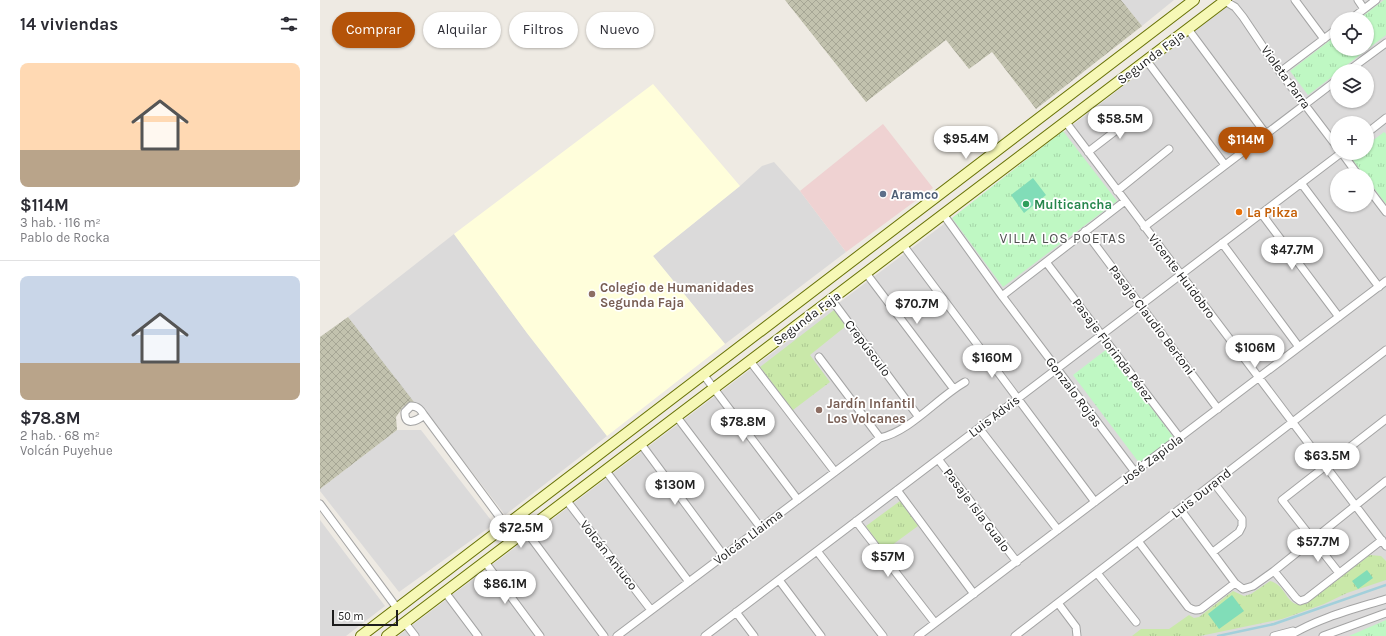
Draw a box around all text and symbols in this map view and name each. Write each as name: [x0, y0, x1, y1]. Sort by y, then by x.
chip: Comprar: [332, 12, 415, 48]
chip: Alquilar: [423, 12, 501, 48]
chip: Filtros: [509, 12, 578, 48]
chip: Nuevo: [586, 12, 654, 48]
map controls: [1330, 12, 1374, 212]
button: locate: [1330, 12, 1374, 56]
icon: filters: [278, 13, 300, 35]
text: 14 viviendas: [20, 14, 118, 34]
street label: Segunda Faja: [1114, 27, 1188, 87]
street label: Violeta Parra: [1258, 42, 1314, 112]
button: layers: [1330, 64, 1374, 108]
icon: home: [124, 89, 196, 161]
pin: $58.5M: [1087, 106, 1153, 140]
text: $58.5M: [1097, 111, 1143, 126]
button: +: [1330, 116, 1374, 160]
pin: $95.4M: [933, 126, 999, 160]
pin: $114M: [1218, 127, 1274, 161]
text: $95.4M: [943, 131, 989, 146]
text: $114M: [1227, 132, 1265, 147]
button: −: [1330, 168, 1374, 212]
place label: Aramco: [891, 187, 938, 202]
marker: Aramco: [878, 189, 888, 199]
text: $114M: [20, 195, 69, 215]
place label: Multicancha: [1034, 197, 1112, 212]
marker: Multicancha: [1021, 199, 1031, 209]
place label: La Pikza: [1247, 205, 1298, 220]
marker: La Pikza: [1234, 207, 1244, 217]
text: 3 hab. · 116 m²: [20, 215, 101, 230]
text: Pablo de Rocka: [20, 230, 110, 245]
district label: VILLA LOS POETAS: [999, 230, 1127, 247]
street label: Vicente Huidobro: [1145, 231, 1219, 321]
pin: $47.7M: [1259, 237, 1325, 271]
text: $47.7M: [1270, 242, 1314, 257]
street label: Pasaje Claudio Bertoni: [1106, 262, 1198, 378]
place label: Colegio de Humanidades Segunda Faja: [600, 280, 754, 310]
street label: Segunda Faja: [770, 288, 844, 348]
marker: Colegio de Humanidades Segunda Faja: [587, 289, 597, 299]
pin: $70.7M: [884, 291, 950, 325]
street label: Pasaje Florinda Pérez: [1069, 295, 1157, 405]
text: $70.7M: [895, 296, 939, 311]
icon: home: [124, 302, 196, 374]
street label: Crepúsculo: [842, 317, 894, 379]
pin: $106M: [1227, 335, 1283, 369]
text: $106M: [1234, 340, 1276, 355]
pin: $160M: [964, 345, 1020, 379]
text: $160M: [971, 350, 1013, 365]
street label: Gonzalo Rojas: [1043, 354, 1105, 430]
street label: Luis Advis: [965, 392, 1023, 440]
place label: Jardín Infantil Los Volcanes: [827, 396, 915, 426]
marker: Jardín Infantil Los Volcanes: [814, 405, 824, 415]
text: $78.8M: [20, 408, 81, 428]
pin: $78.8M: [710, 409, 776, 443]
text: $78.8M: [720, 414, 766, 429]
text: 2 hab. · 68 m²: [20, 428, 100, 443]
street label: José Zapiola: [1118, 431, 1186, 487]
text: Volcán Puyehue: [20, 443, 113, 458]
pin: $63.5M: [1294, 443, 1360, 477]
text: $63.5M: [1304, 448, 1350, 463]
street label: Pasaje Isla Gualo: [941, 465, 1013, 555]
street label: Luis Durand: [1168, 465, 1234, 521]
pin: $130M: [647, 472, 703, 506]
text: $130M: [654, 477, 696, 492]
street label: Volcán Llaima: [711, 506, 785, 568]
pin: $72.5M: [488, 515, 554, 549]
street label: Volcán Antuco: [577, 517, 641, 593]
text: $72.5M: [498, 520, 544, 535]
pin: $57.7M: [1285, 529, 1351, 563]
text: $57.7M: [1296, 534, 1340, 549]
pin: $57M: [864, 544, 912, 578]
text: $57M: [871, 549, 905, 564]
pin: $86.1M: [472, 571, 538, 605]
text: $86.1M: [483, 576, 527, 591]
scale bar: [332, 608, 398, 627]
text: 50 m: [338, 610, 364, 623]

